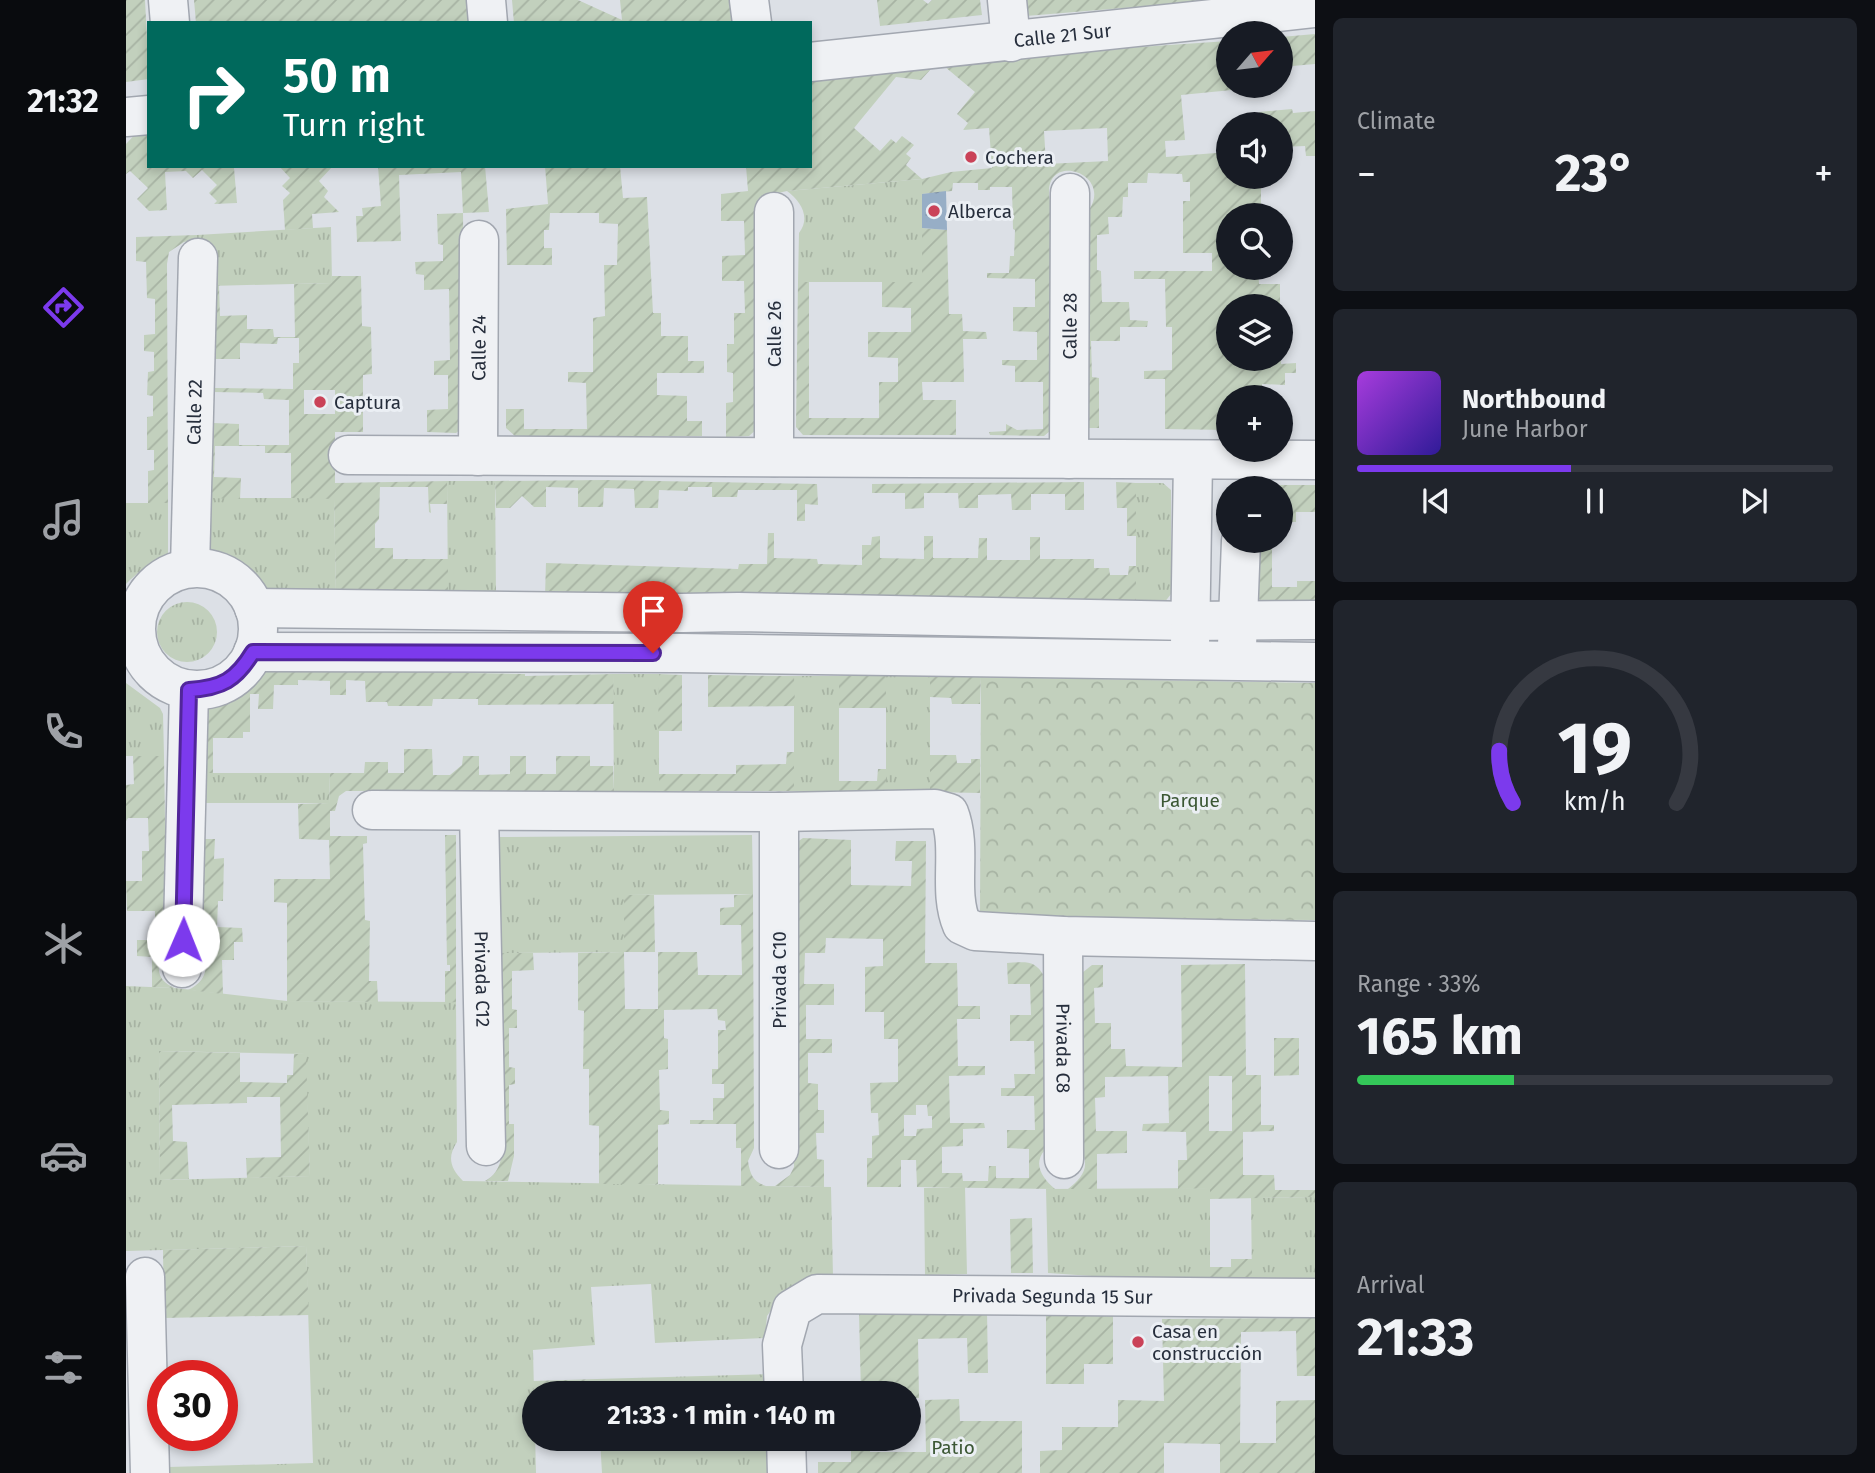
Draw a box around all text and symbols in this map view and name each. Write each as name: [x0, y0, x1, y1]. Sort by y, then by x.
street label: Calle 21 Sur: [1013, 19, 1113, 52]
north arrow: [1216, 21, 1293, 98]
map controls: [1216, 21, 1293, 553]
text: 50 m: [283, 46, 391, 105]
icon: right: [168, 49, 259, 140]
text: 21:32: [27, 82, 99, 120]
text: Turn right: [283, 106, 425, 144]
text: Climate: [1357, 107, 1436, 135]
button: sound: [1216, 112, 1293, 189]
text: 23°: [1555, 142, 1635, 205]
place label: Cochera: [985, 146, 1054, 169]
marker: Cochera: [963, 149, 979, 165]
text: −: [1357, 151, 1376, 197]
text: +: [1814, 151, 1833, 197]
place label: Alberca: [948, 200, 1012, 223]
marker: Alberca: [926, 203, 942, 219]
button: search: [1216, 203, 1293, 280]
icon: directions: [39, 283, 88, 332]
street label: Calle 28: [1058, 292, 1082, 360]
button: layers: [1216, 294, 1293, 371]
street label: Calle 26: [763, 301, 786, 367]
street label: Calle 24: [467, 315, 491, 381]
street label: Calle 22: [182, 379, 207, 445]
text: Northbound: [1462, 384, 1606, 415]
button: +: [1216, 385, 1293, 462]
place label: Captura: [334, 391, 401, 414]
marker: Captura: [312, 394, 328, 410]
text: June Harbor: [1462, 415, 1588, 443]
button: −: [1216, 476, 1293, 553]
icon: previous: [1417, 482, 1455, 520]
icon: pause: [1576, 482, 1614, 520]
icon: next: [1735, 482, 1773, 520]
icon: music: [39, 495, 88, 544]
pin: [623, 581, 683, 653]
icon: arrive: [634, 592, 672, 630]
text: 19: [1558, 705, 1632, 792]
icon: phone: [39, 707, 88, 756]
text: km/h: [1564, 786, 1626, 816]
park label: Parque: [1160, 789, 1220, 812]
position arrow: [146, 903, 220, 977]
icon: climate: [39, 919, 88, 968]
street label: Privada C12: [470, 930, 495, 1028]
street label: Privada C10: [768, 931, 791, 1029]
text: Range · 33%: [1357, 970, 1480, 998]
street label: Privada C8: [1051, 1003, 1075, 1093]
text: 165 km: [1357, 1005, 1523, 1068]
icon: car: [39, 1131, 88, 1180]
text: Arrival: [1357, 1271, 1424, 1299]
street label: Privada Segunda 15 Sur: [952, 1284, 1153, 1309]
text: 21:33: [1357, 1306, 1474, 1369]
place label: Casa en construcción: [1152, 1320, 1262, 1365]
marker: Casa en construcción: [1130, 1334, 1146, 1350]
icon: filters: [39, 1343, 88, 1392]
speed limit sign: 30: [147, 1360, 238, 1451]
text: 21:33 · 1 min · 140 m: [607, 1400, 836, 1431]
park label: Patio: [931, 1436, 975, 1459]

